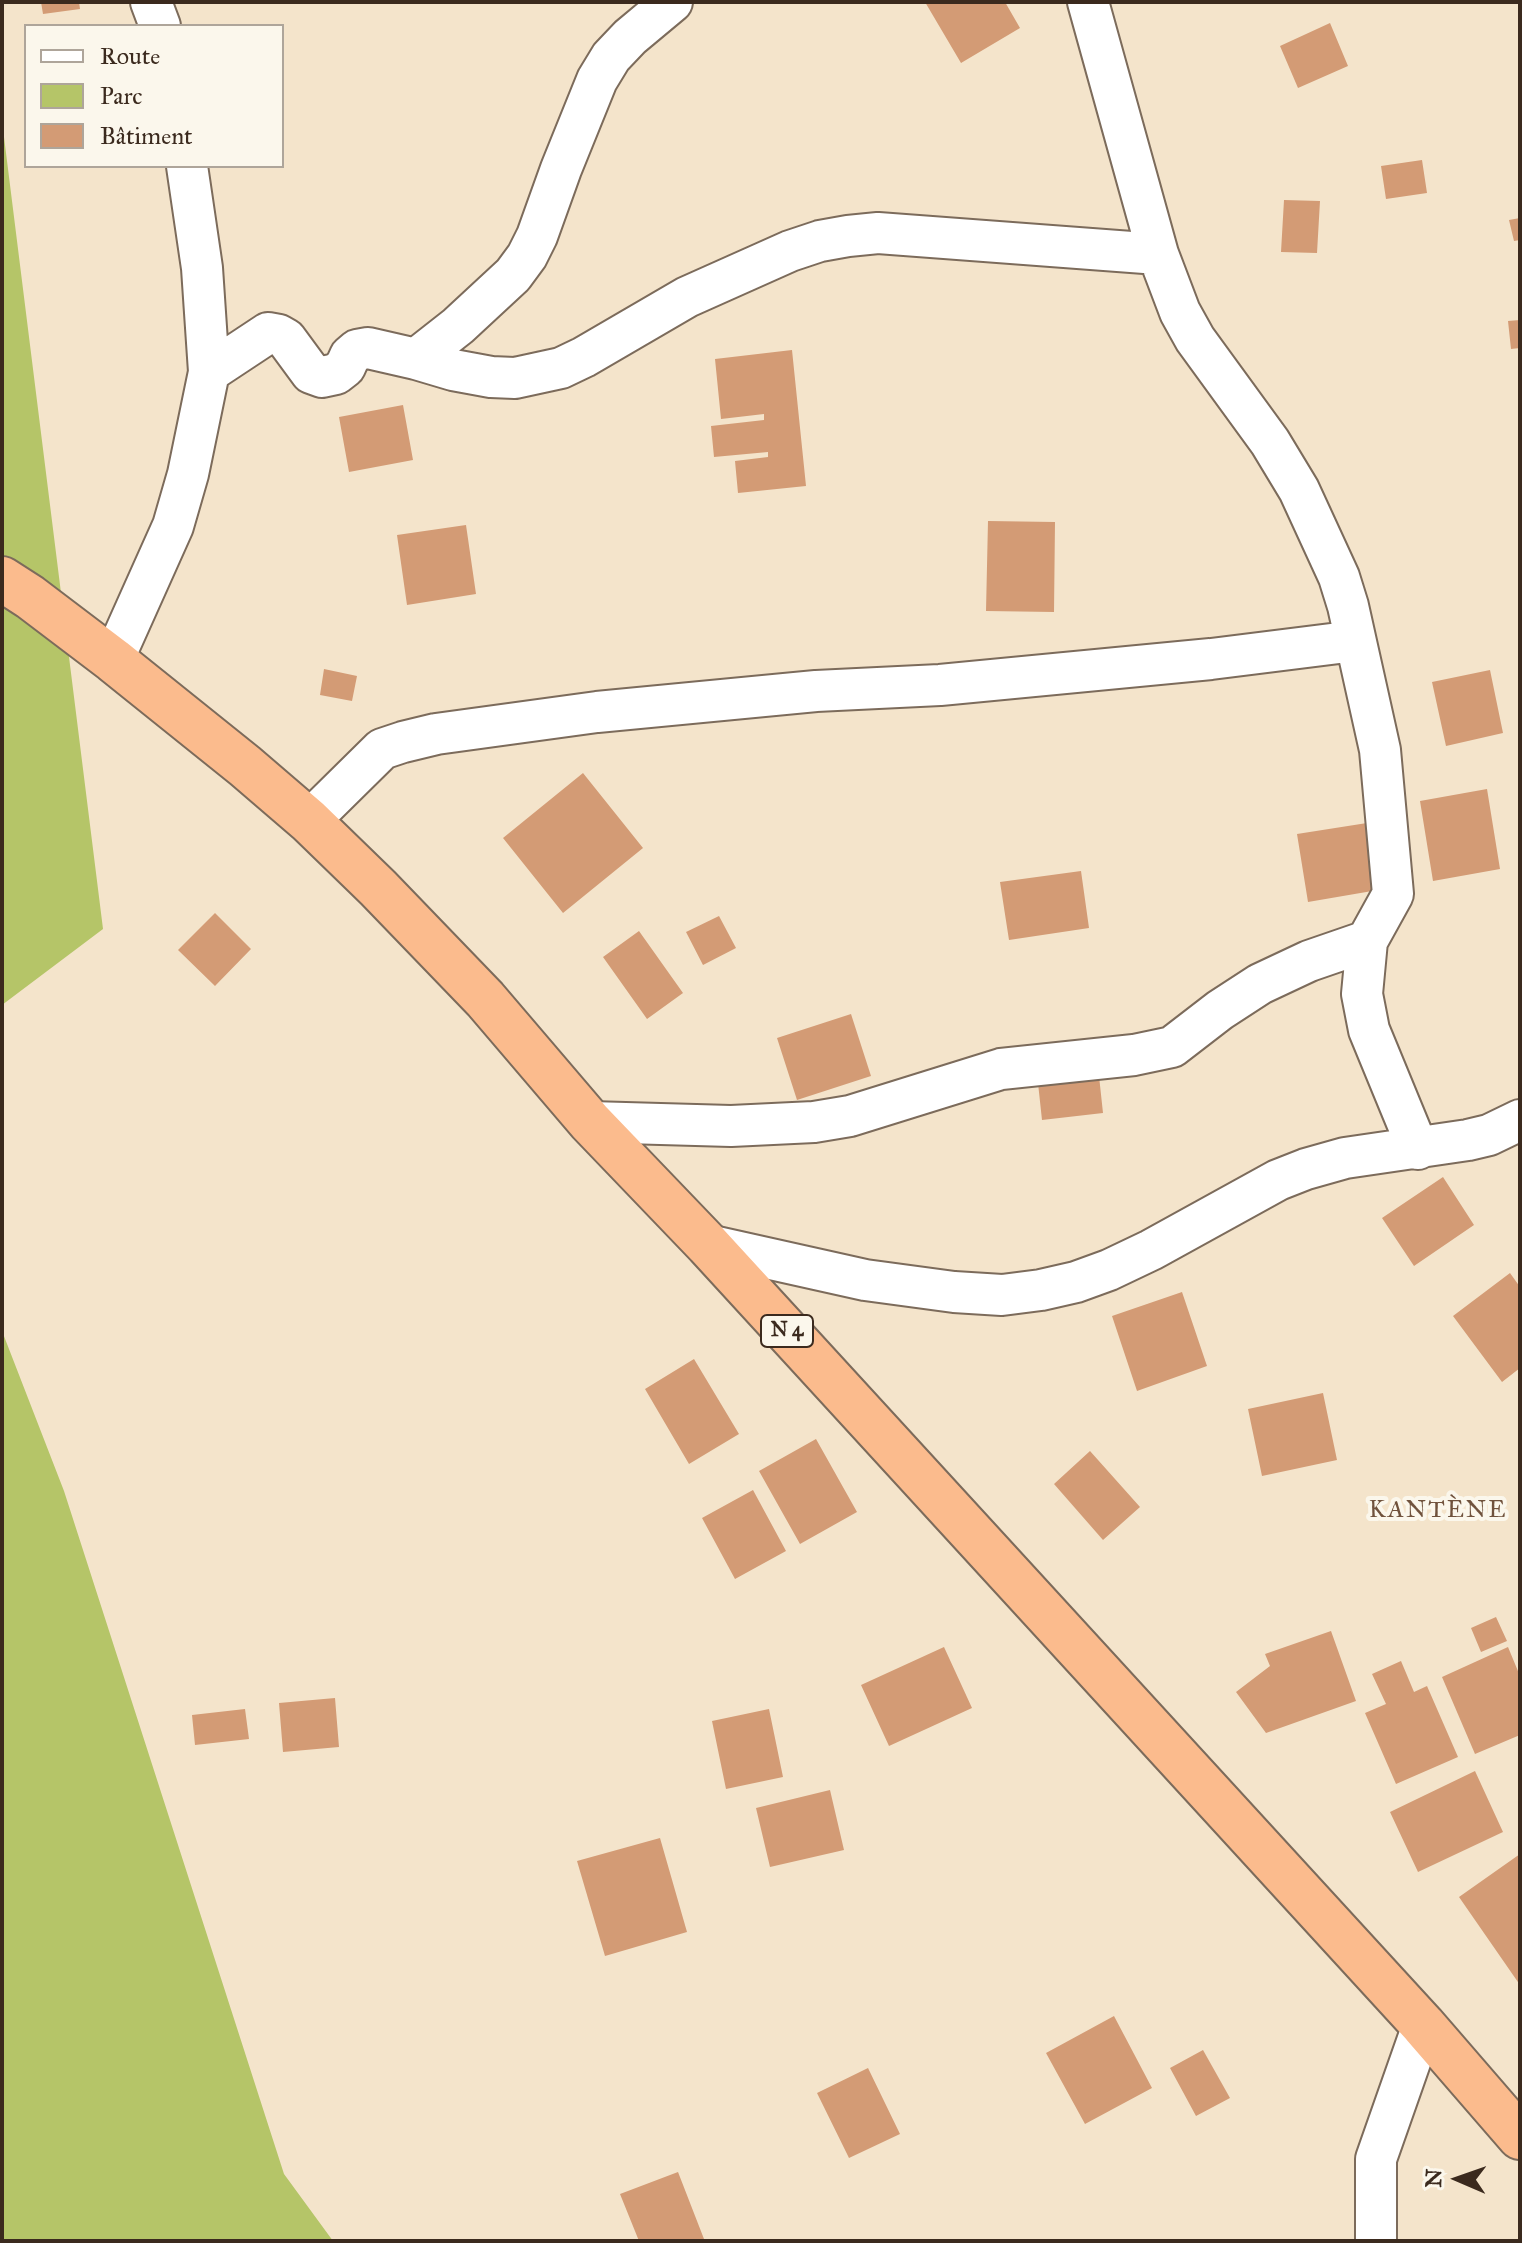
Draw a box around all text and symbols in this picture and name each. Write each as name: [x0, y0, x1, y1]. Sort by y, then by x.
legend: [24, 24, 284, 168]
text: Route: [100, 41, 160, 71]
text: Parc: [100, 81, 142, 111]
text: Bâtiment: [100, 121, 193, 151]
road number: N 4: [761, 1315, 813, 1347]
district label: KANTÈNE: [1369, 1497, 1507, 1525]
north arrow: [1418, 2139, 1498, 2219]
text: N: [1420, 2168, 1447, 2188]

